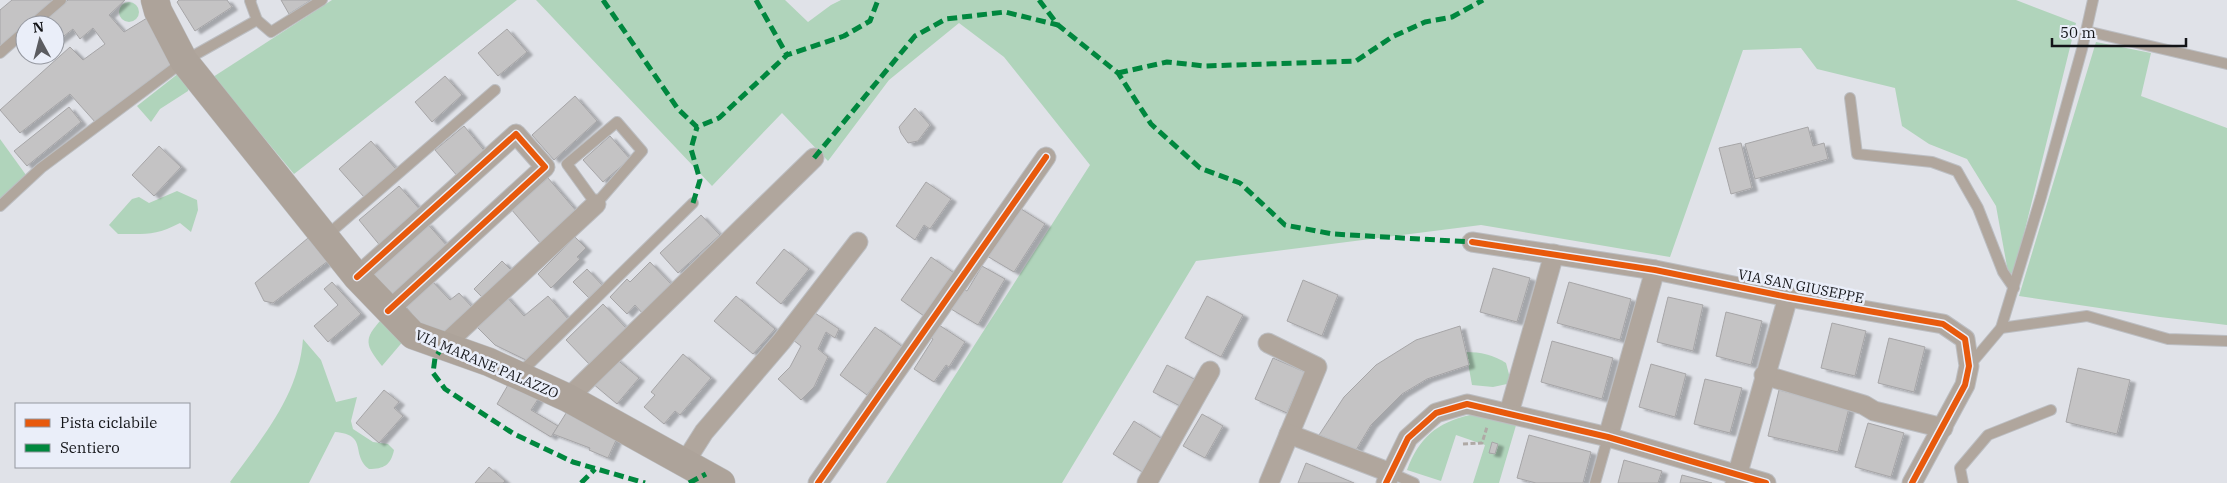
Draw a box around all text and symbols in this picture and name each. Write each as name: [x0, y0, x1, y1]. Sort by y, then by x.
north arrow: [15, 15, 65, 65]
scale bar: [2052, 15, 2186, 47]
text: N: [32, 17, 45, 37]
text: 50 m: [2060, 23, 2096, 42]
street label: VIA SAN GIUSEPPE: [1737, 265, 1865, 307]
street label: VIA MARANE PALAZZO: [412, 326, 562, 402]
legend: [15, 403, 190, 468]
text: Pista ciclabile: [60, 413, 157, 432]
text: Sentiero: [60, 438, 120, 457]

